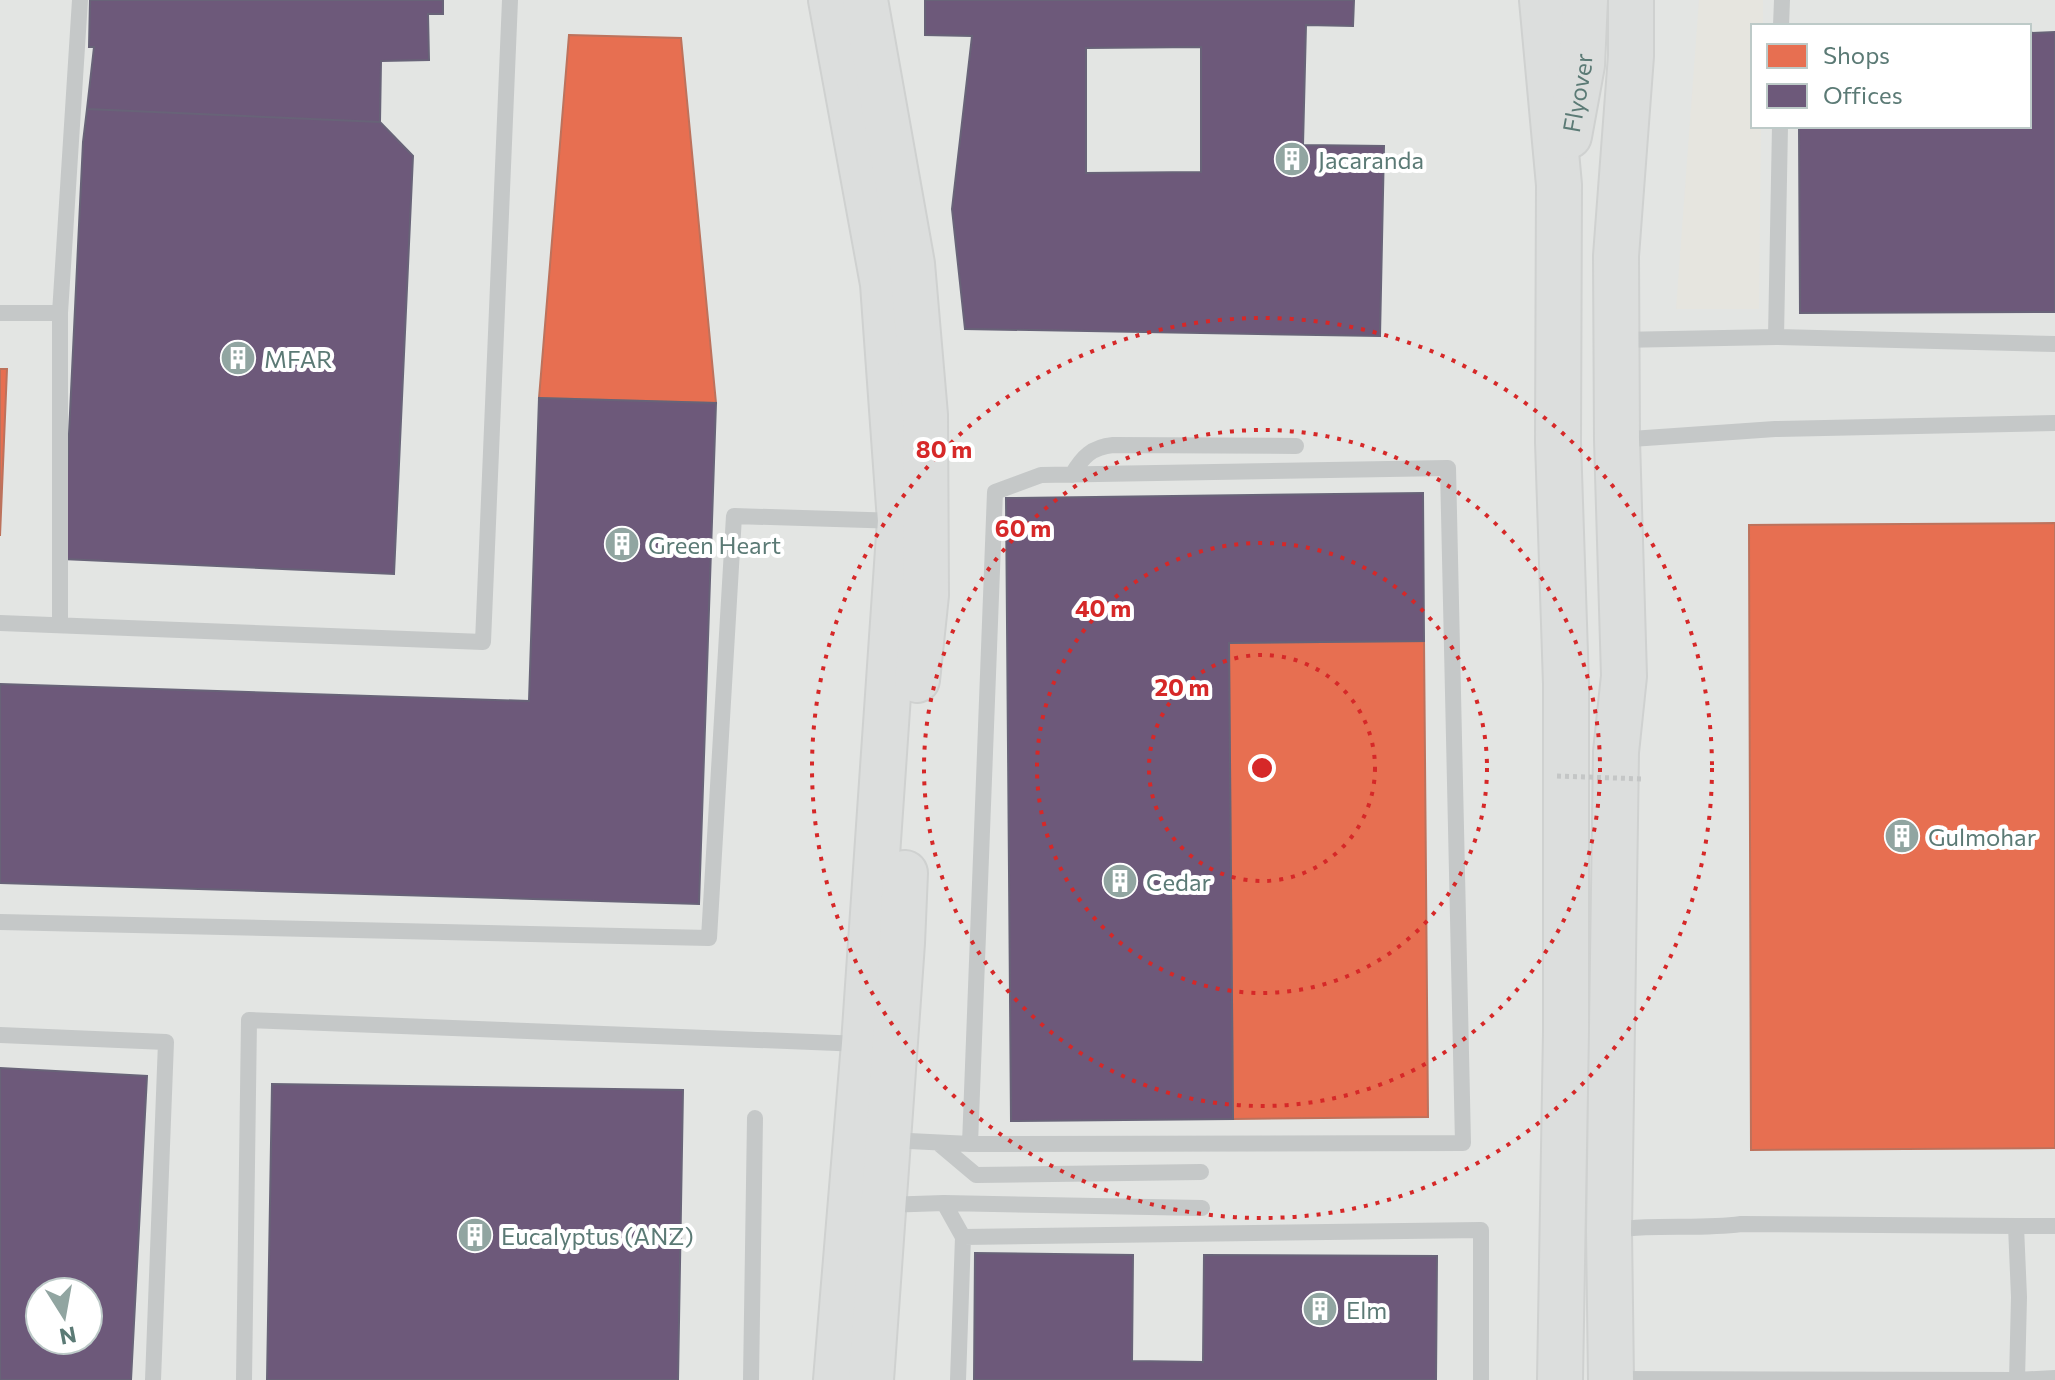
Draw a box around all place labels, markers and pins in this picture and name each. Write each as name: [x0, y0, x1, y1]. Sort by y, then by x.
building icon: Jacaranda: [1273, 140, 1311, 178]
place label: Jacaranda: [1318, 145, 1424, 174]
building icon: MFAR: [219, 339, 257, 377]
place label: MFAR: [264, 344, 332, 373]
building icon: Green Heart: [603, 525, 641, 563]
place label: Green Heart: [648, 530, 781, 559]
centre of rings: [1248, 754, 1276, 782]
building icon: Gulmohar: [1883, 817, 1921, 855]
place label: Gulmohar: [1928, 822, 2037, 851]
building icon: Cedar: [1101, 862, 1139, 900]
place label: Cedar: [1146, 867, 1212, 896]
building icon: Eucalyptus (ANZ): [456, 1216, 494, 1254]
place label: Eucalyptus (ANZ): [501, 1221, 694, 1250]
building icon: Elm: [1301, 1290, 1339, 1328]
place label: Elm: [1346, 1295, 1387, 1324]

